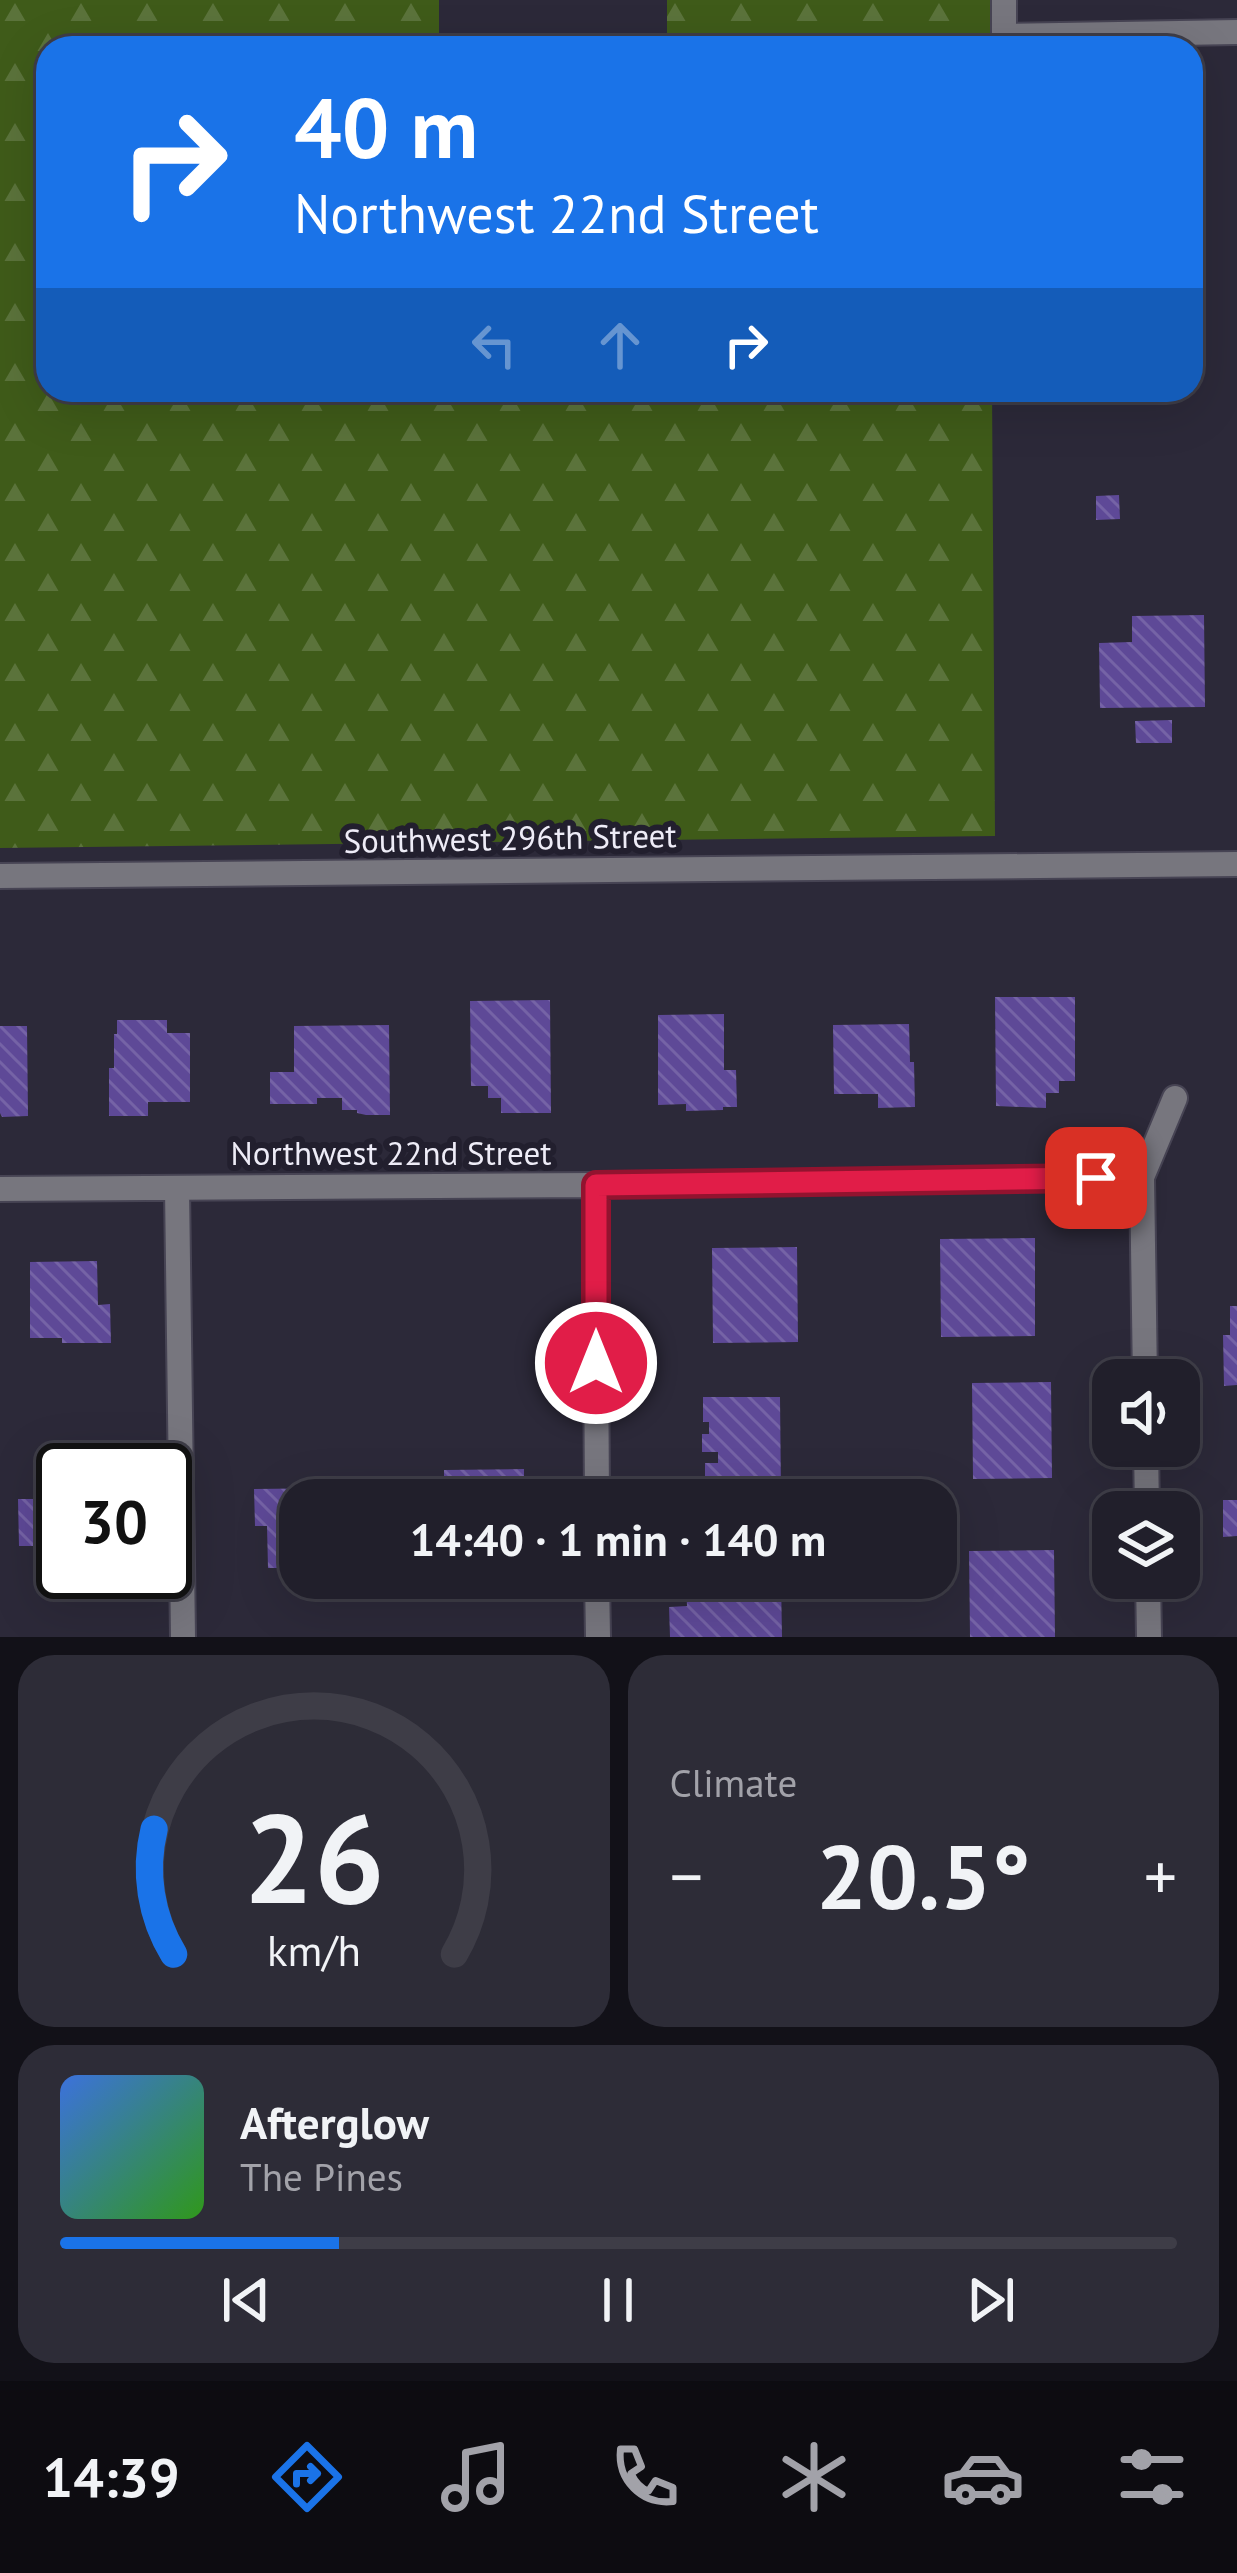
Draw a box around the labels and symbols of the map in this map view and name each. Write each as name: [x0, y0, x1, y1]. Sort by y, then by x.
street label: Southwest 296th Street: [343, 813, 677, 862]
pin: [1045, 1127, 1147, 1229]
street label: Northwest 22nd Street: [231, 1131, 551, 1174]
position arrow: [533, 1300, 659, 1426]
speed limit sign: 30: [36, 1443, 192, 1599]

